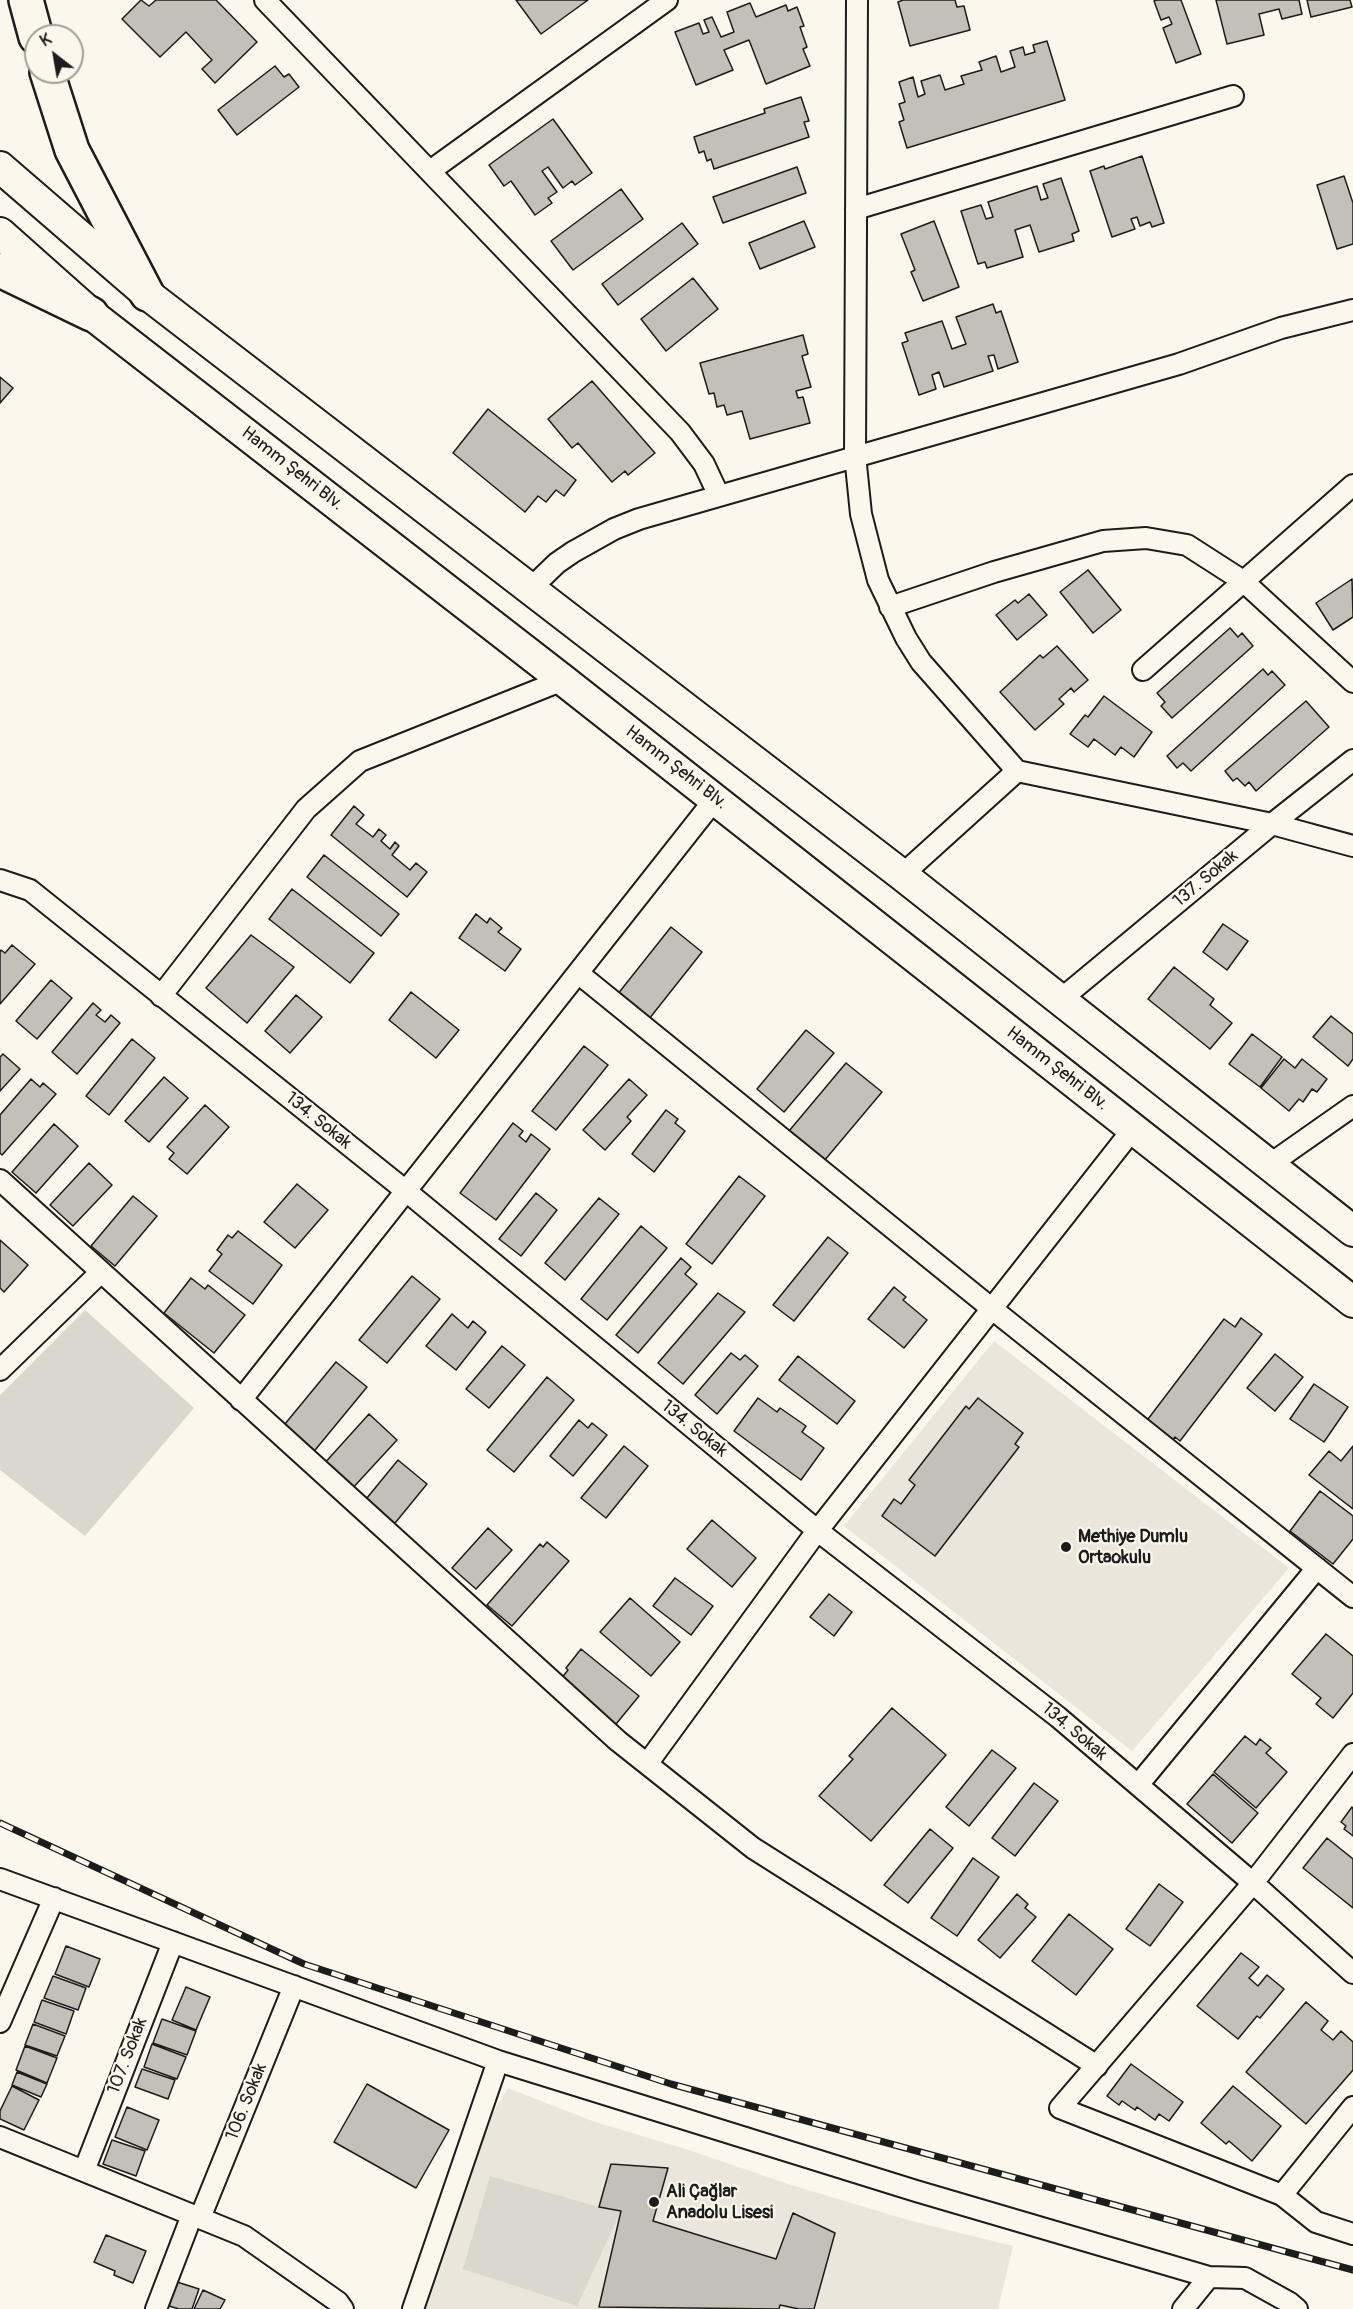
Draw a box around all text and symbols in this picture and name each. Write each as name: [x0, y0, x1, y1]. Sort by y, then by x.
north arrow: [24, 24, 84, 84]
text: K: [36, 29, 55, 51]
street label: Hamm Şehri Blv.: [237, 422, 347, 516]
street label: Hamm Şehri Blv.: [621, 721, 731, 815]
street label: 137. Sokak: [1169, 846, 1243, 912]
street label: Hamm Şehri Blv.: [1002, 1022, 1112, 1116]
street label: 134. Sokak: [281, 1088, 355, 1154]
street label: 134. Sokak: [657, 1396, 731, 1462]
place label: Methiye Dumlu Ortaokulu: [1078, 1526, 1188, 1568]
marker: Methiye Dumlu Ortaokulu: [1059, 1540, 1073, 1554]
street label: 134. Sokak: [1037, 1698, 1111, 1766]
street label: 107. Sokak: [104, 2015, 152, 2097]
street label: 106. Sokak: [222, 2060, 272, 2144]
place label: Ali Çağlar Anadolu Lisesi: [666, 2181, 773, 2224]
marker: Ali Çağlar Anadolu Lisesi: [647, 2195, 661, 2209]

